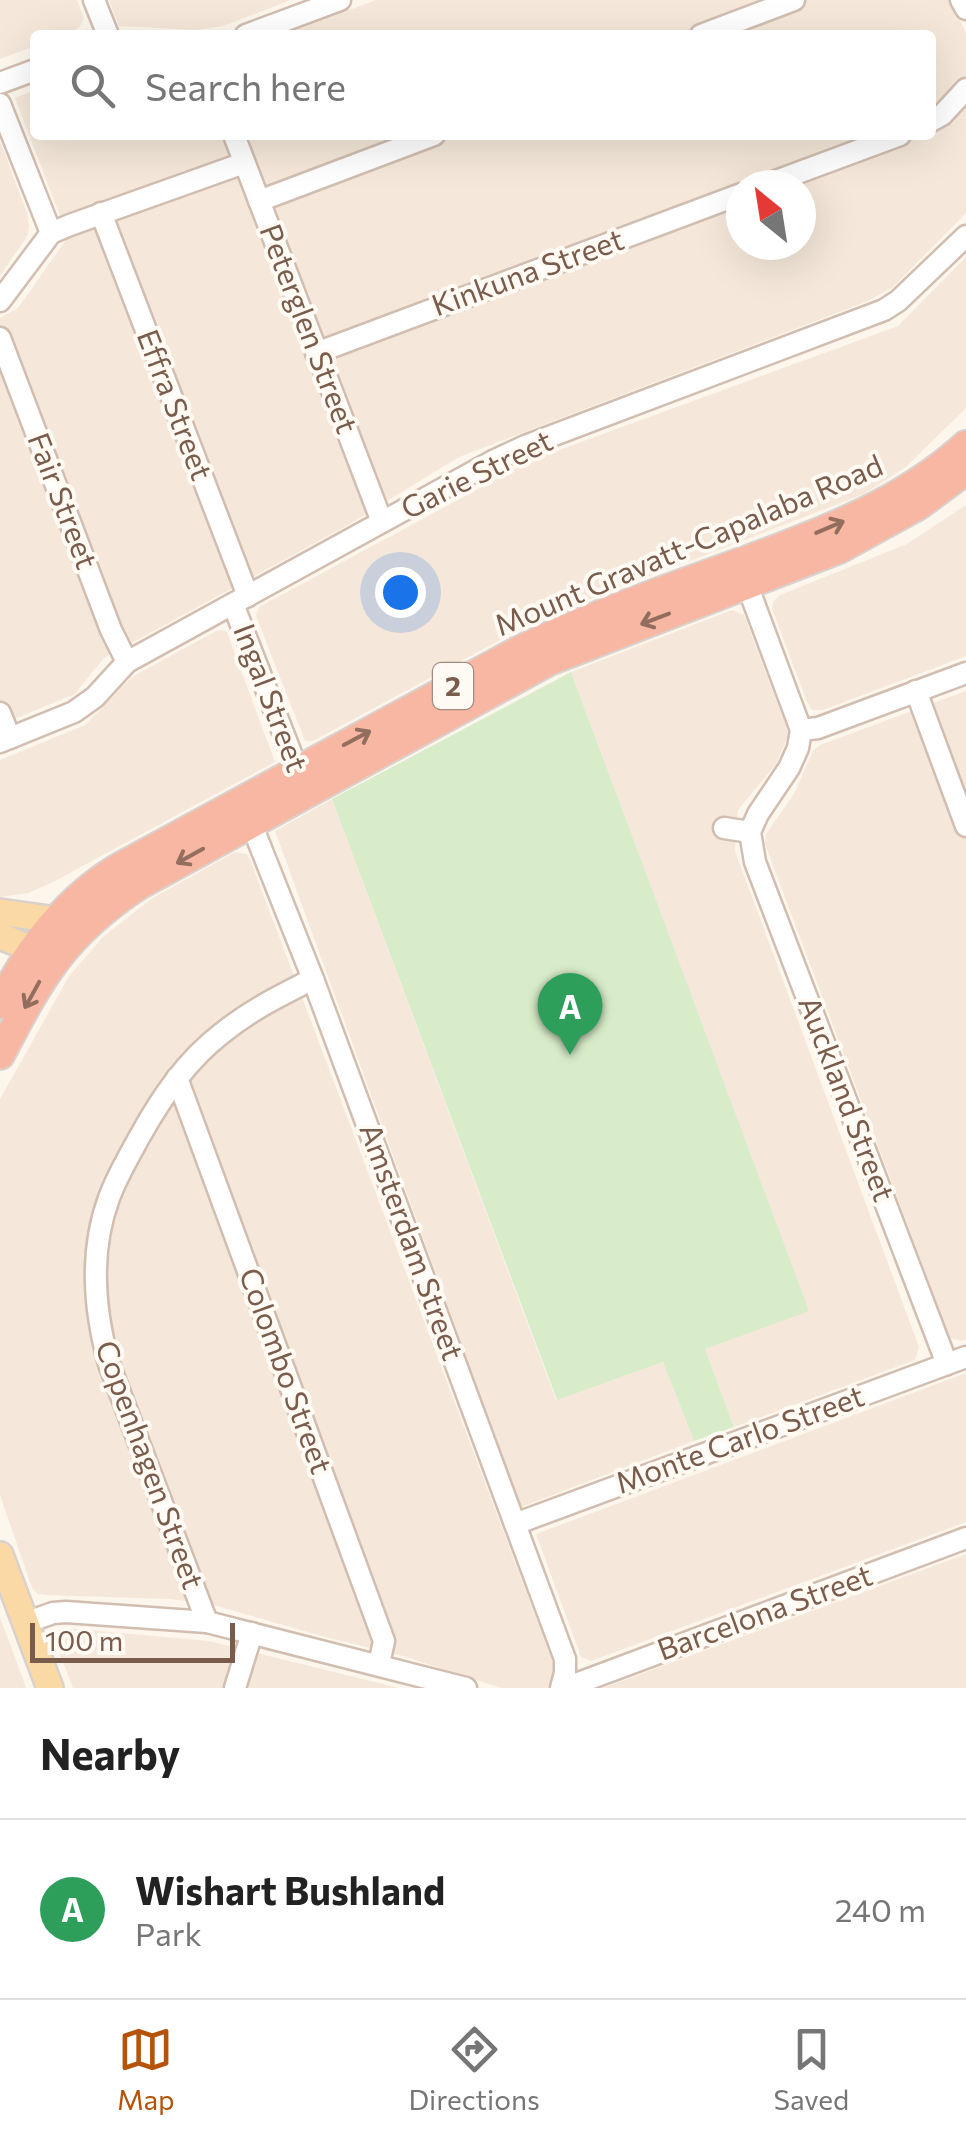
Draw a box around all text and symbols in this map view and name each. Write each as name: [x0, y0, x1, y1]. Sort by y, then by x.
search box: [30, 30, 936, 140]
icon: search: [65, 58, 120, 113]
text: Search here: [145, 62, 346, 109]
north arrow: [726, 170, 816, 260]
street label: Peterglen Street: [253, 218, 367, 438]
street label: Kinkuna Street: [426, 219, 628, 322]
street label: Effra Street: [131, 324, 222, 485]
street label: Garie Street: [394, 420, 558, 525]
street label: Fair Street: [22, 427, 107, 573]
street label: Mount Gravatt-Capalaba Road: [488, 445, 888, 642]
one-way arrow: [814, 517, 845, 535]
your location: [375, 567, 426, 618]
one-way arrow: [641, 611, 672, 629]
street label: Ingal Street: [227, 618, 317, 776]
road number: 2: [433, 663, 473, 709]
one-way arrow: [342, 727, 371, 747]
one-way arrow: [176, 846, 205, 866]
pin: A: [538, 972, 602, 1055]
one-way arrow: [21, 980, 41, 1009]
street label: Auckland Street: [792, 990, 904, 1206]
street label: Amsterdam Street: [353, 1118, 473, 1365]
street label: Colombo Street: [233, 1262, 342, 1478]
street label: Copenhagen Street: [89, 1335, 213, 1593]
street label: Monte Carlo Street: [610, 1376, 868, 1500]
street label: Barcelona Street: [652, 1555, 877, 1667]
scale bar: [30, 1618, 235, 1662]
text: 100 m: [45, 1623, 123, 1657]
text: Nearby: [40, 1727, 180, 1779]
text: Wishart Bushland: [135, 1866, 445, 1913]
text: A: [61, 1889, 84, 1929]
text: 240 m: [835, 1889, 926, 1929]
text: Park: [135, 1913, 202, 1953]
tab: Map: [117, 2022, 175, 2116]
tab: Directions: [408, 2022, 540, 2116]
tab: Saved: [774, 2022, 849, 2116]

